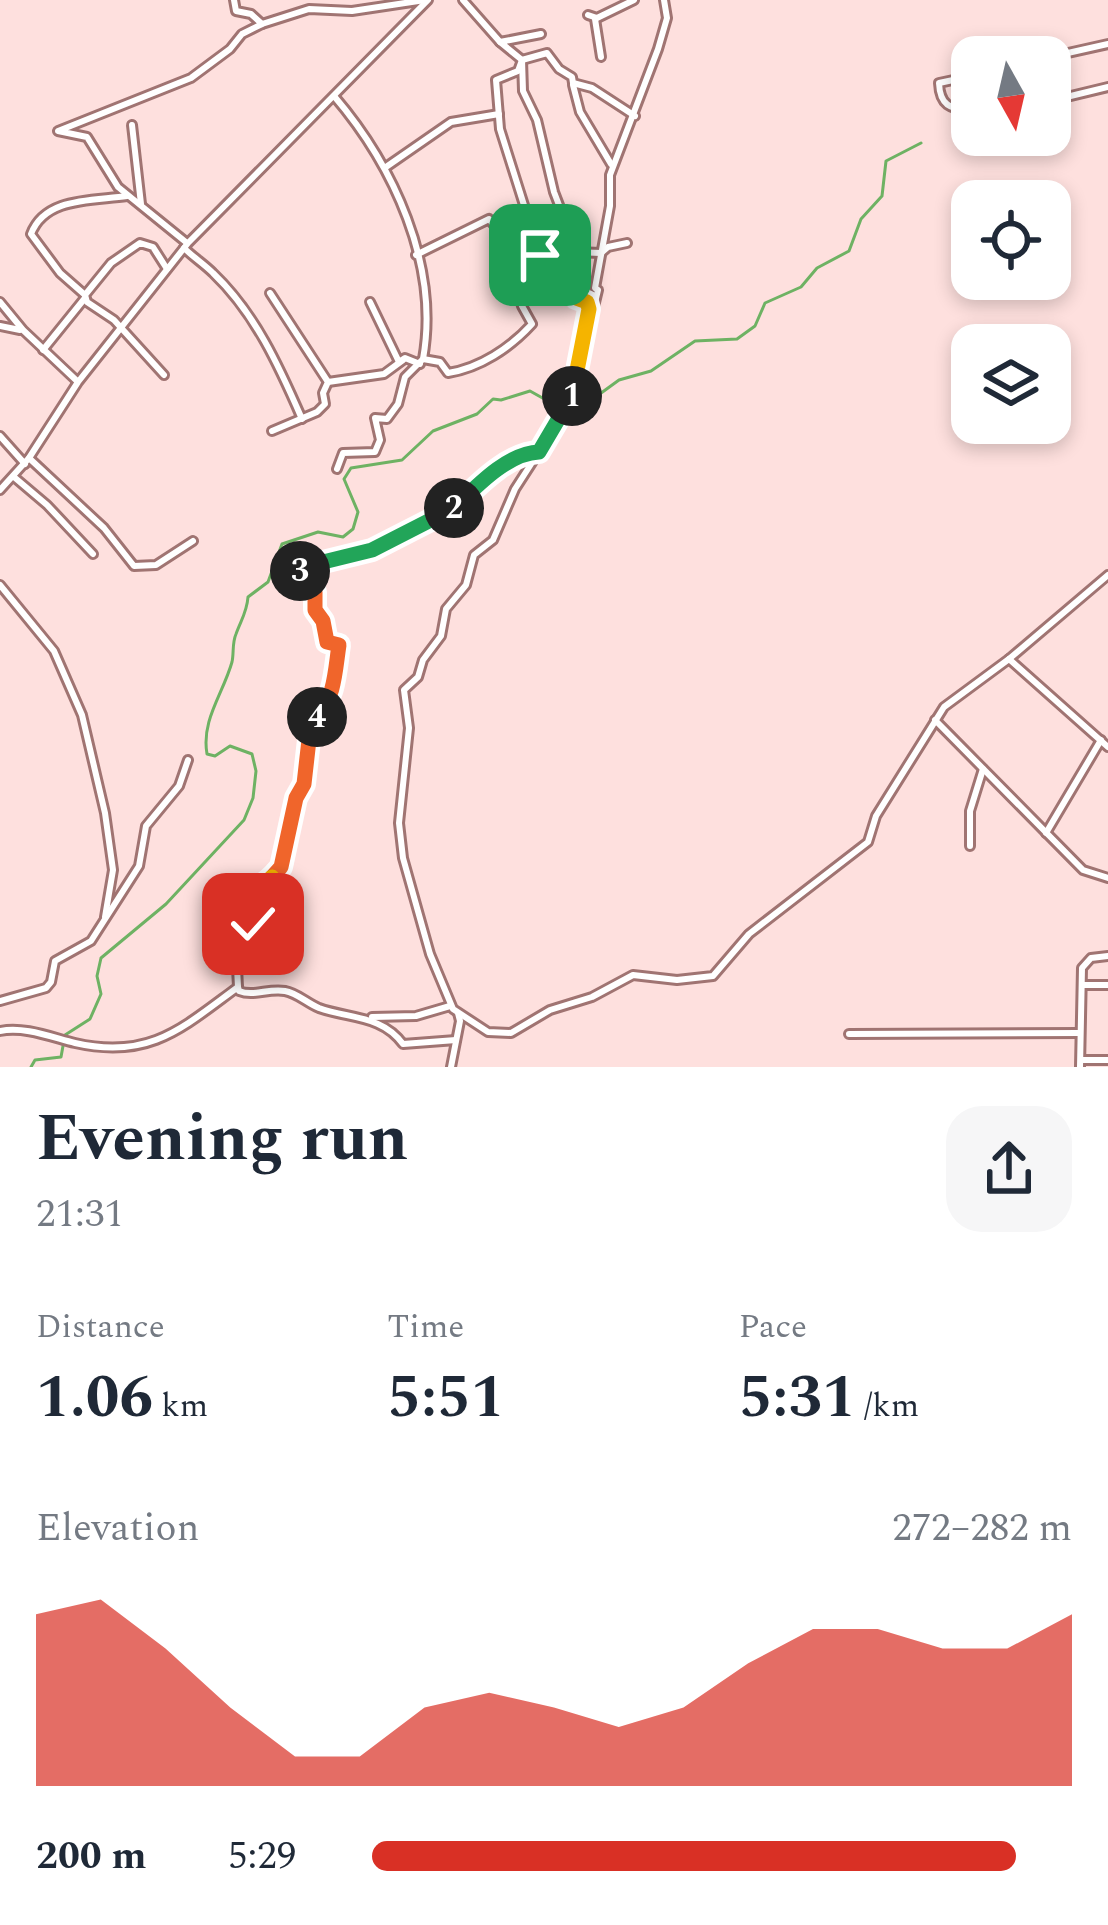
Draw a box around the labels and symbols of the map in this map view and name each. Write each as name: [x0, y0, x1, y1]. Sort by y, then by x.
north arrow: [951, 36, 1071, 156]
pin: [489, 204, 591, 306]
pin: 1: [542, 366, 602, 426]
pin: 2: [424, 478, 484, 538]
pin: 3: [270, 541, 330, 601]
pin: 4: [287, 687, 347, 747]
pin: [202, 873, 304, 975]

